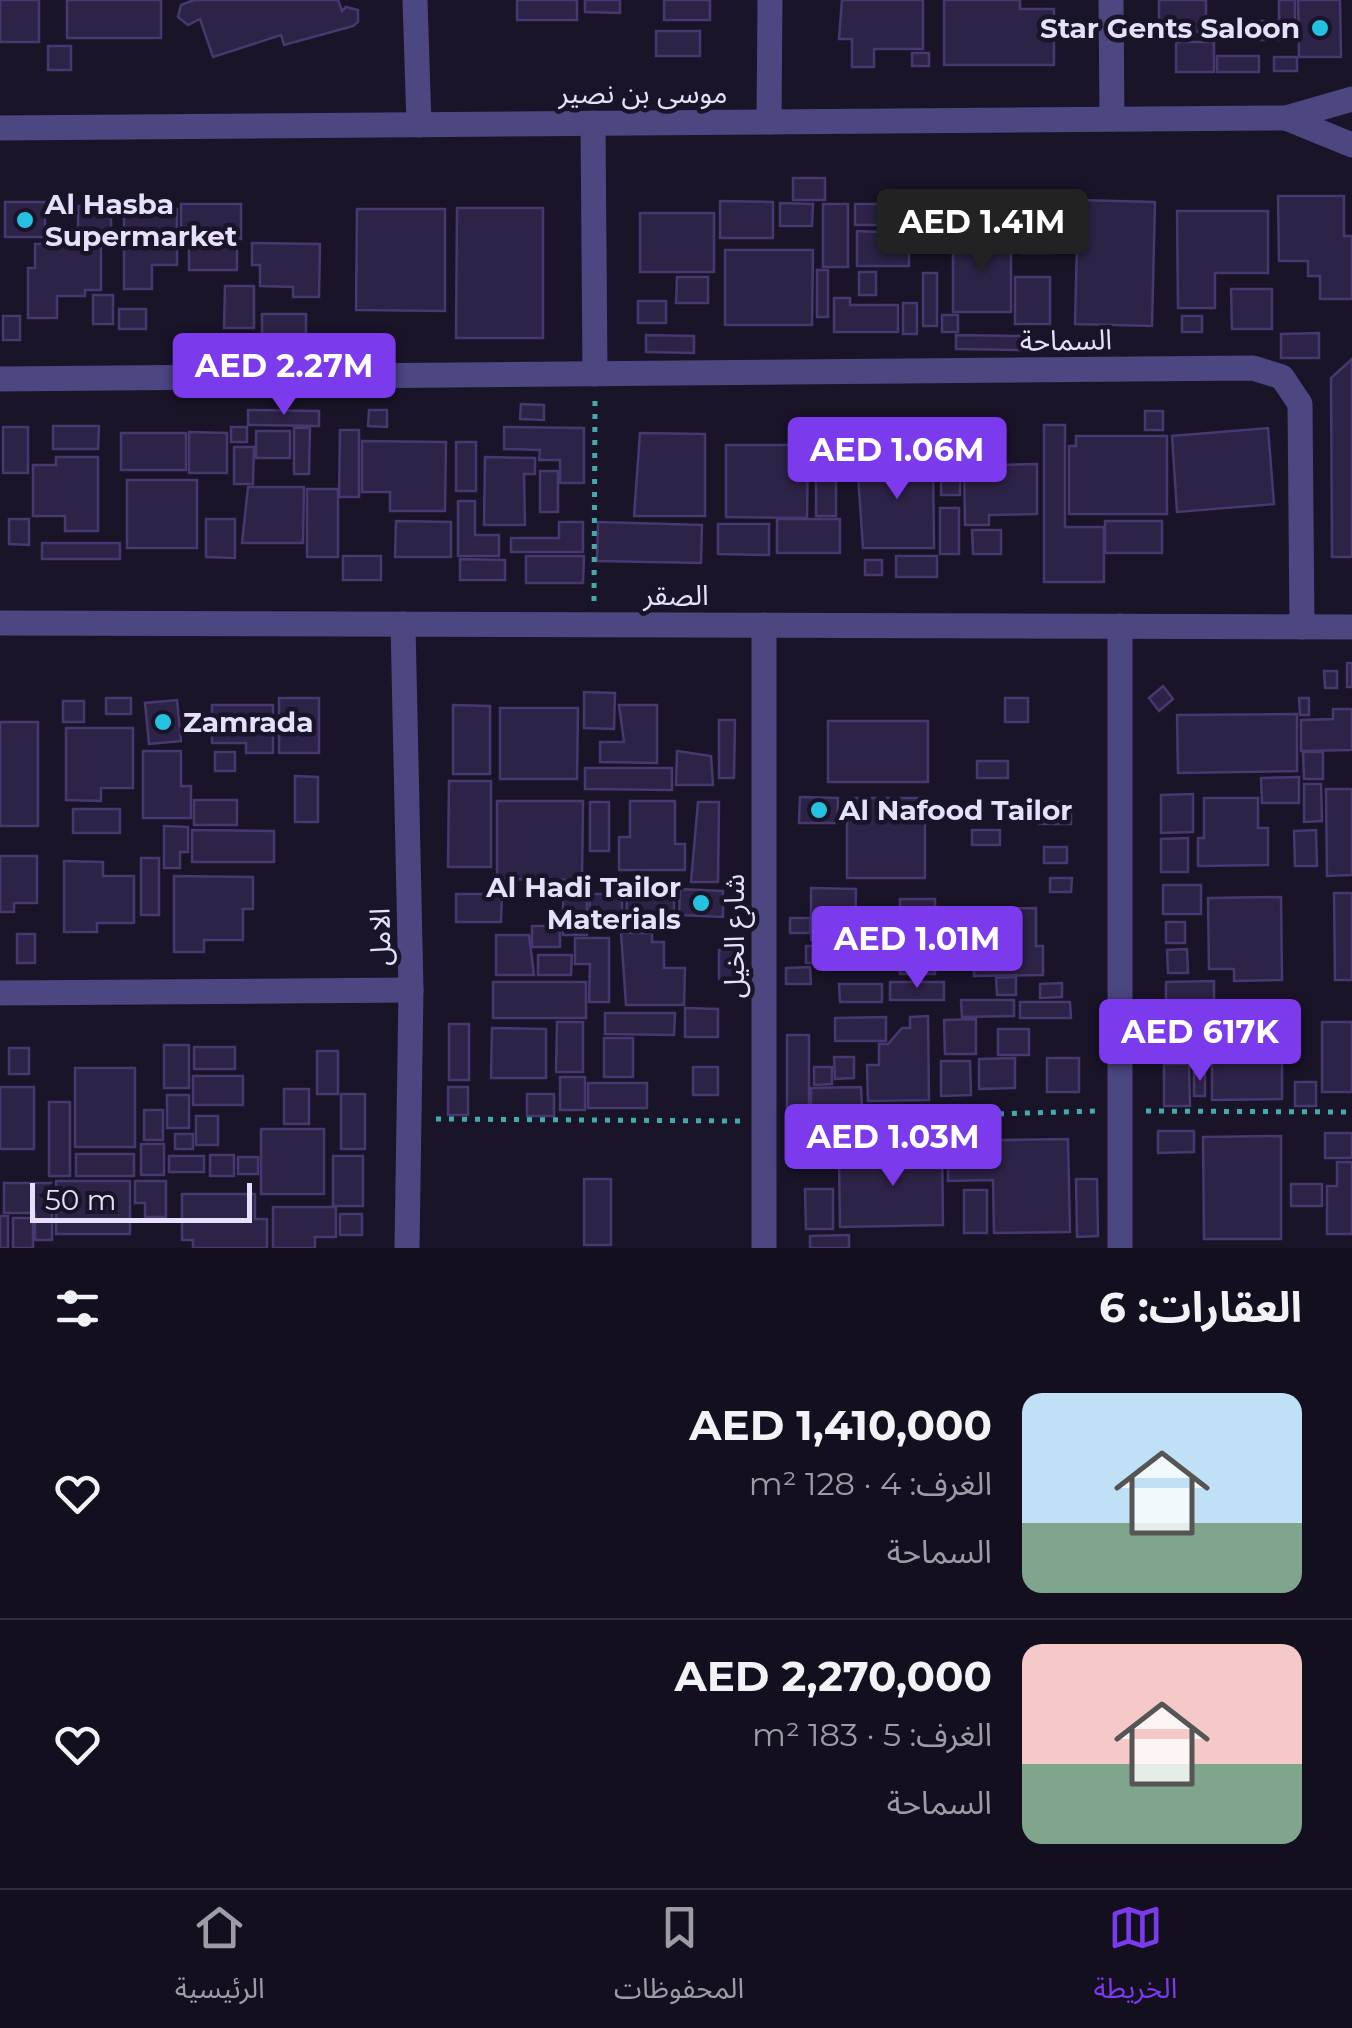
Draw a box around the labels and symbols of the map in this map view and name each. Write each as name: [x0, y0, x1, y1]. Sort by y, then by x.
place label: Star Gents Saloon: [1040, 11, 1300, 45]
marker: Star Gents Saloon: [1309, 17, 1331, 39]
street label: موسى بن نصير: [558, 76, 727, 110]
place label: Al Hasba Supermarket: [44, 187, 237, 253]
pin: AED 1.41M: [868, 189, 1096, 274]
marker: Al Hasba Supermarket: [14, 209, 36, 231]
street label: السماحة: [1020, 322, 1112, 358]
pin: AED 2.27M: [170, 333, 398, 418]
pin: AED 1.06M: [783, 417, 1011, 502]
street label: الصقر: [642, 578, 709, 612]
place label: Zamrada: [183, 705, 314, 739]
marker: Zamrada: [152, 711, 174, 733]
place label: Al Nafood Tailor: [838, 793, 1072, 827]
marker: Al Nafood Tailor: [808, 799, 830, 821]
place label: Al Hadi Tailor Materials: [485, 870, 681, 936]
street label: شارع الخيل: [717, 874, 755, 998]
marker: Al Hadi Tailor Materials: [690, 892, 712, 914]
pin: AED 1.01M: [803, 906, 1031, 991]
street label: الامل: [362, 908, 398, 966]
pin: AED 617K: [1097, 999, 1303, 1084]
pin: AED 1.03M: [779, 1104, 1007, 1189]
scale bar: [30, 1178, 252, 1222]

